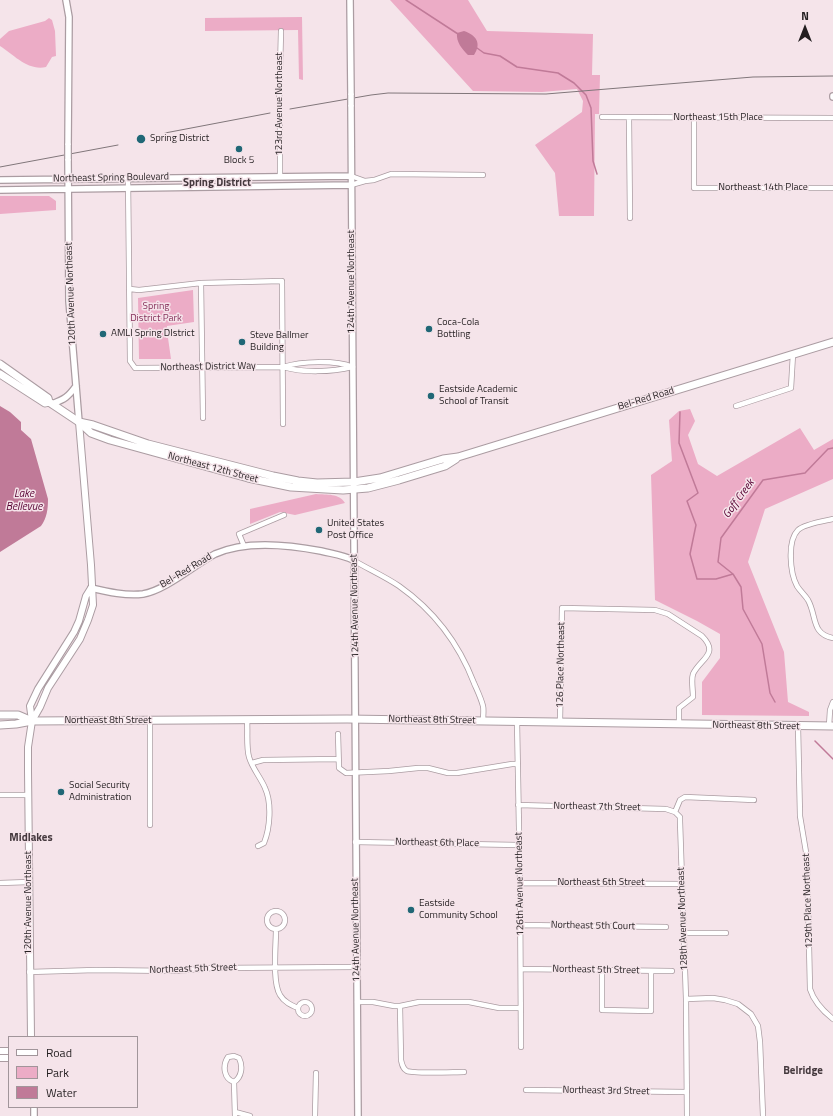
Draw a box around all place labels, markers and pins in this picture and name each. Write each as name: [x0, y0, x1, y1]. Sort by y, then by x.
marker: Spring District: [135, 133, 147, 145]
place label: Spring District: [150, 133, 209, 145]
marker: Block 5: [234, 144, 244, 154]
place label: Block 5: [224, 155, 254, 167]
place label: Coca-Cola Bottling: [437, 317, 479, 340]
marker: Coca-Cola Bottling: [424, 324, 434, 334]
place label: AMLI Spring DIstrict: [111, 328, 194, 340]
marker: AMLI Spring DIstrict: [98, 329, 108, 339]
place label: Steve Ballmer Building: [250, 330, 308, 354]
marker: Steve Ballmer Building: [237, 337, 247, 347]
place label: Eastside Academic School of Transit: [439, 384, 518, 408]
marker: Eastside Academic School of Transit: [426, 391, 436, 401]
place label: United States Post Office: [327, 518, 384, 542]
marker: United States Post Office: [314, 525, 324, 535]
place label: Social Security Administration: [69, 780, 131, 804]
marker: Social Security Administration: [56, 787, 66, 797]
place label: Eastside Community School: [419, 898, 498, 922]
marker: Eastside Community School: [406, 905, 416, 915]

